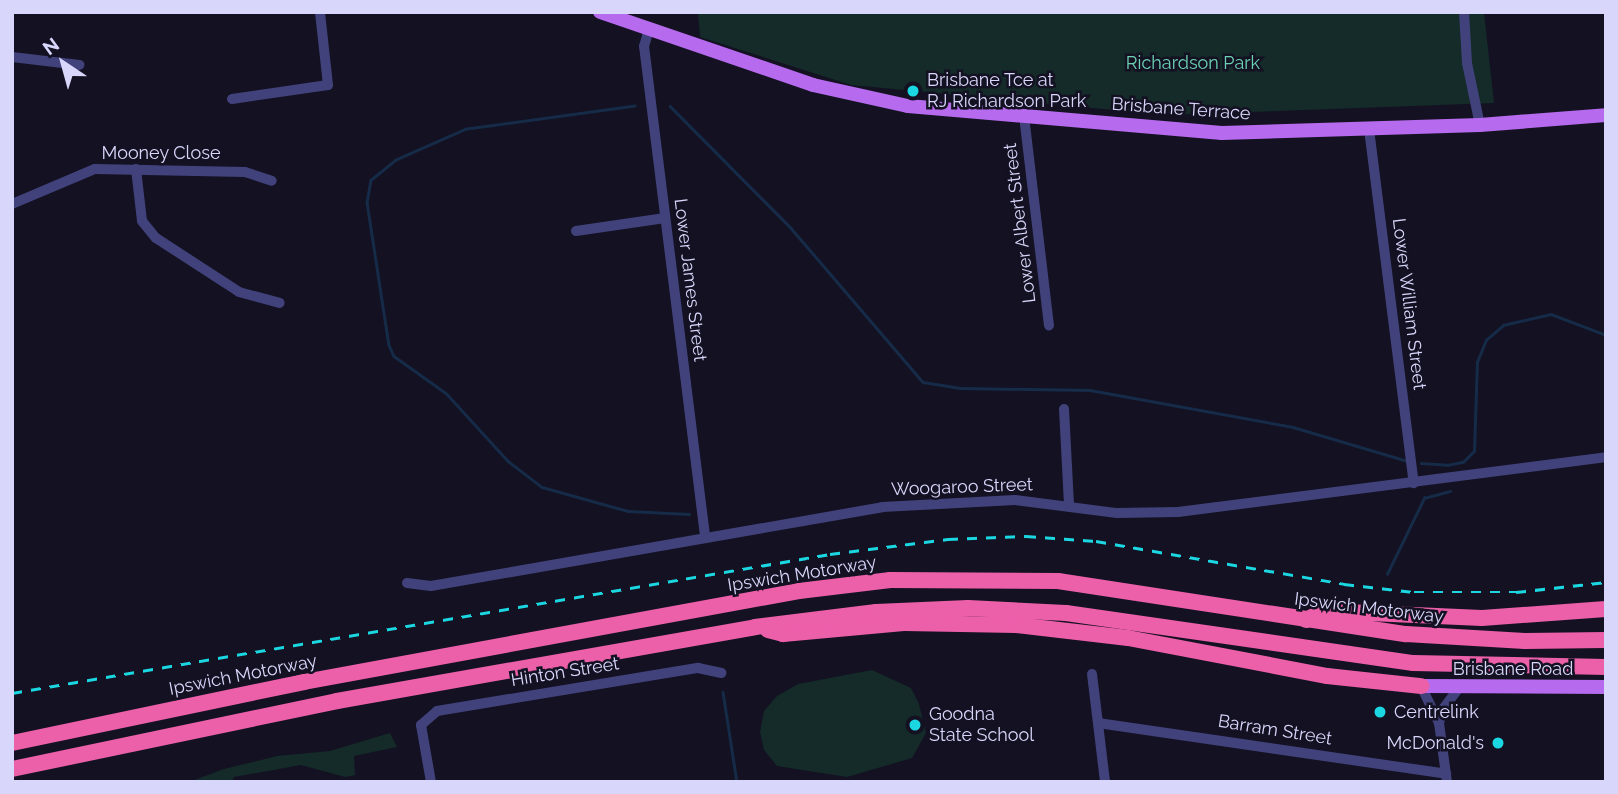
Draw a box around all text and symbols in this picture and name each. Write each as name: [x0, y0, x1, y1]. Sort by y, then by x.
north arrow: [28, 28, 98, 98]
text: N: [38, 33, 63, 59]
park label: Richardson Park: [1126, 52, 1260, 74]
place label: Brisbane Tce at RJ Richardson Park: [927, 70, 1086, 112]
marker: Brisbane Tce at RJ Richardson Park: [905, 83, 921, 99]
street label: Brisbane Terrace: [1111, 93, 1251, 125]
street label: Lower Albert Street: [999, 141, 1041, 305]
street label: Mooney Close: [101, 142, 221, 164]
street label: Lower James Street: [669, 197, 711, 363]
street label: Lower William Street: [1388, 216, 1430, 392]
street label: Woogaroo Street: [891, 474, 1033, 500]
street label: Ipswich Motorway: [726, 552, 878, 596]
street label: Ipswich Motorway: [1293, 588, 1445, 628]
street label: Ipswich Motorway: [167, 650, 319, 700]
street label: Hinton Street: [509, 653, 621, 691]
street label: Brisbane Road: [1453, 658, 1573, 680]
place label: Centrelink: [1394, 701, 1479, 723]
place label: Goodna State School: [929, 704, 1034, 746]
marker: Centrelink: [1372, 704, 1388, 720]
street label: Barram Street: [1216, 710, 1334, 750]
marker: Goodna State School: [907, 717, 923, 733]
place label: McDonald's: [1386, 732, 1484, 754]
marker: McDonald's: [1490, 735, 1506, 751]

